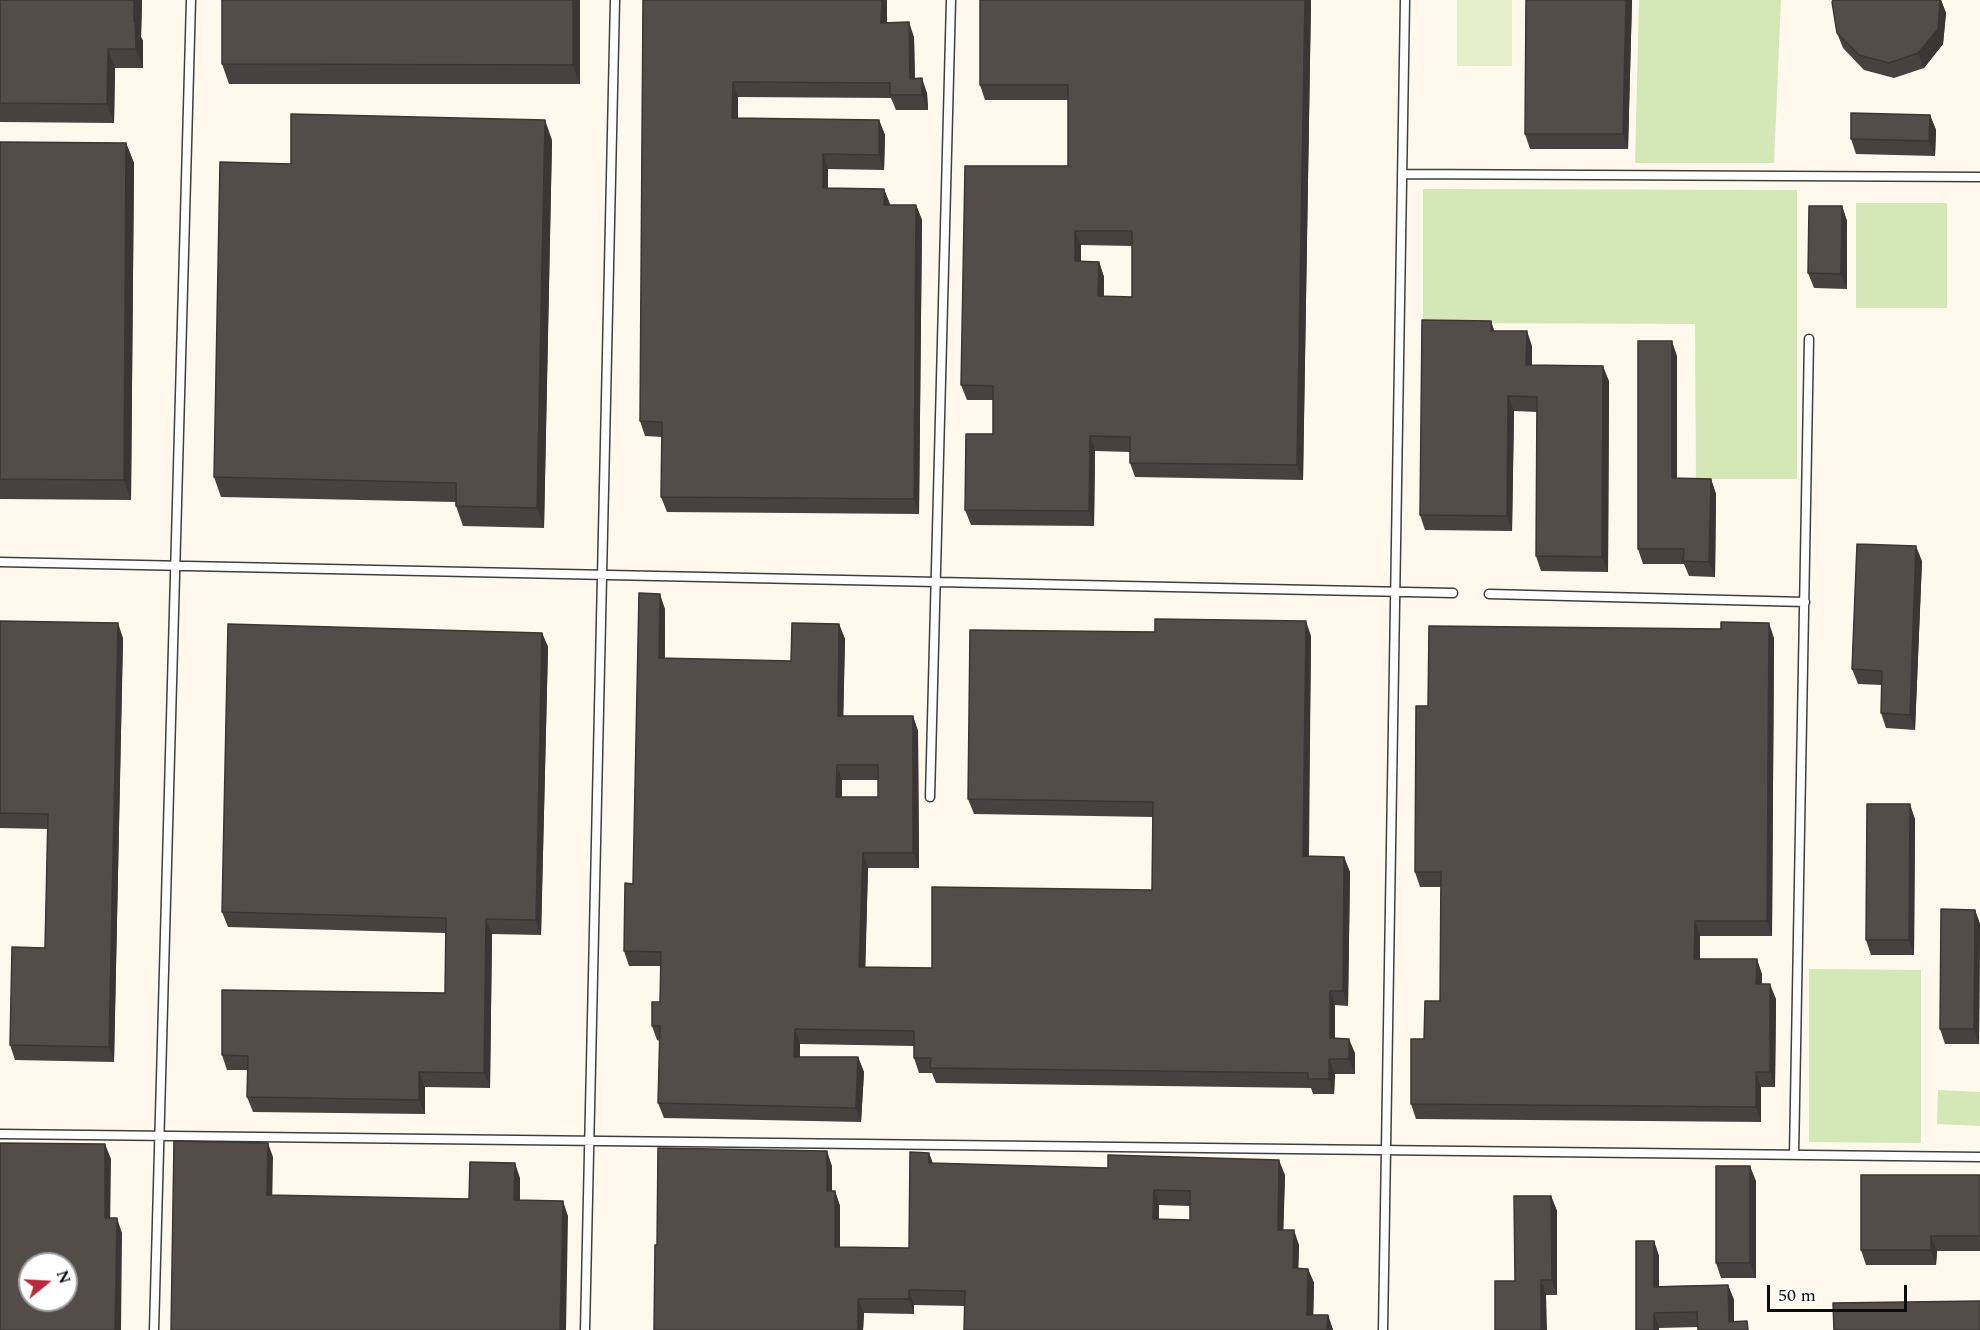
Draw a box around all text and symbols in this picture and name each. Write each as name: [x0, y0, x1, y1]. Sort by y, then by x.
north arrow: [18, 1252, 78, 1312]
text: N: [50, 1267, 77, 1287]
scale bar: [1770, 1273, 1910, 1311]
text: 50 m: [1778, 1282, 1816, 1309]

